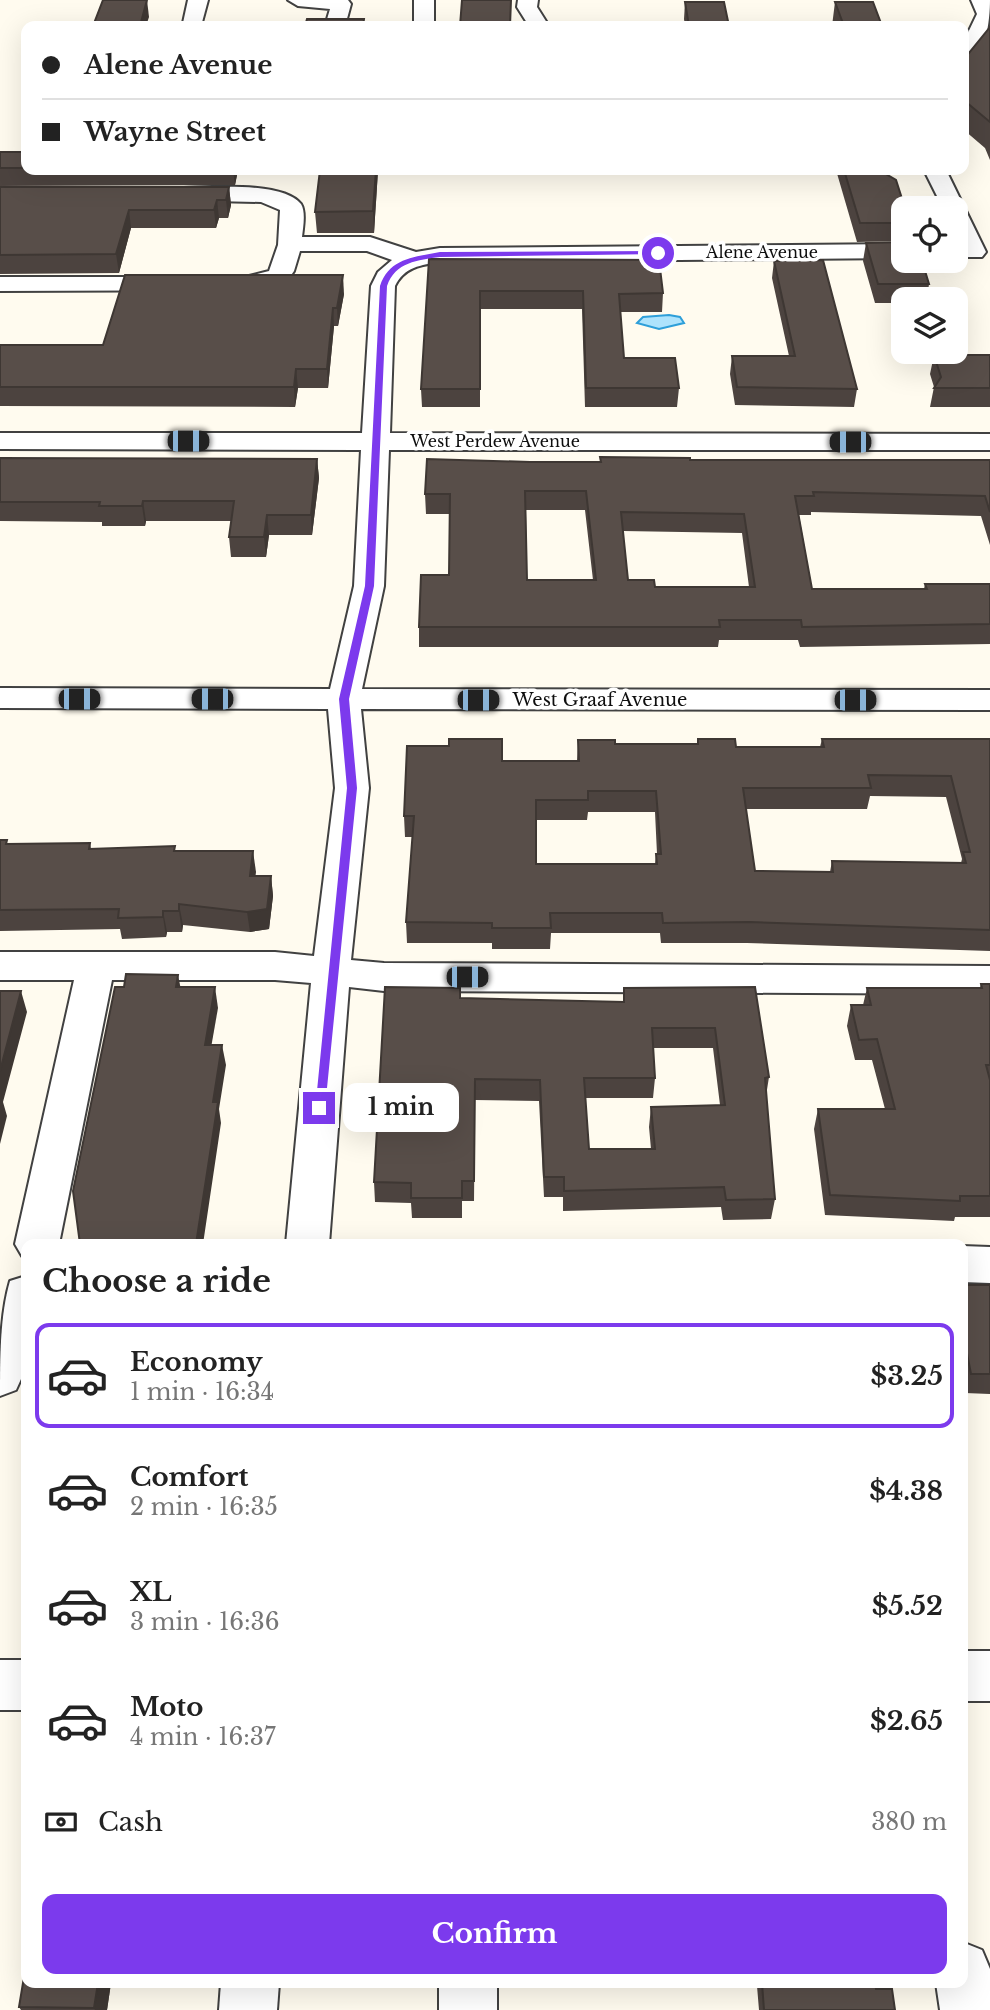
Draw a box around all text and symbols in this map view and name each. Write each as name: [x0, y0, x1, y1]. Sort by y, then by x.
text: Alene Avenue: [84, 49, 272, 81]
text: Wayne Street: [84, 116, 266, 148]
map controls: [891, 196, 968, 364]
button: locate: [891, 196, 968, 273]
route start: [642, 237, 674, 269]
street label: Alene Avenue: [705, 242, 818, 262]
button: layers: [891, 287, 968, 364]
car: [168, 431, 210, 452]
street label: West Perdew Avenue: [409, 431, 580, 451]
car: [830, 432, 872, 453]
car: [59, 689, 101, 710]
car: [192, 689, 234, 710]
street label: West Graaf Avenue: [512, 689, 687, 711]
car: [458, 690, 500, 711]
car: [835, 690, 877, 711]
car: [447, 967, 489, 988]
callout: 1 min: [344, 1084, 459, 1132]
route end: [303, 1092, 335, 1124]
text: 1 min: [368, 1093, 434, 1121]
text: Choose a ride: [42, 1261, 271, 1301]
icon: car: [46, 1344, 109, 1407]
text: Economy: [130, 1346, 263, 1378]
text: $3.25: [871, 1360, 943, 1392]
text: 1 min · 16:34: [130, 1378, 274, 1406]
icon: car: [46, 1459, 109, 1522]
text: Comfort: [130, 1461, 248, 1493]
text: $4.38: [869, 1475, 943, 1507]
text: 2 min · 16:35: [130, 1493, 278, 1521]
icon: car: [46, 1574, 109, 1637]
text: XL: [130, 1576, 172, 1608]
text: $5.52: [872, 1590, 943, 1622]
text: 3 min · 16:36: [130, 1608, 279, 1636]
icon: car: [46, 1689, 109, 1752]
text: Moto: [130, 1691, 203, 1723]
text: $2.65: [870, 1705, 943, 1737]
text: 4 min · 16:37: [130, 1723, 276, 1751]
icon: cash: [42, 1803, 80, 1841]
text: Cash: [98, 1806, 163, 1838]
text: 380 m: [871, 1808, 947, 1836]
button: Confirm: [42, 1894, 947, 1974]

